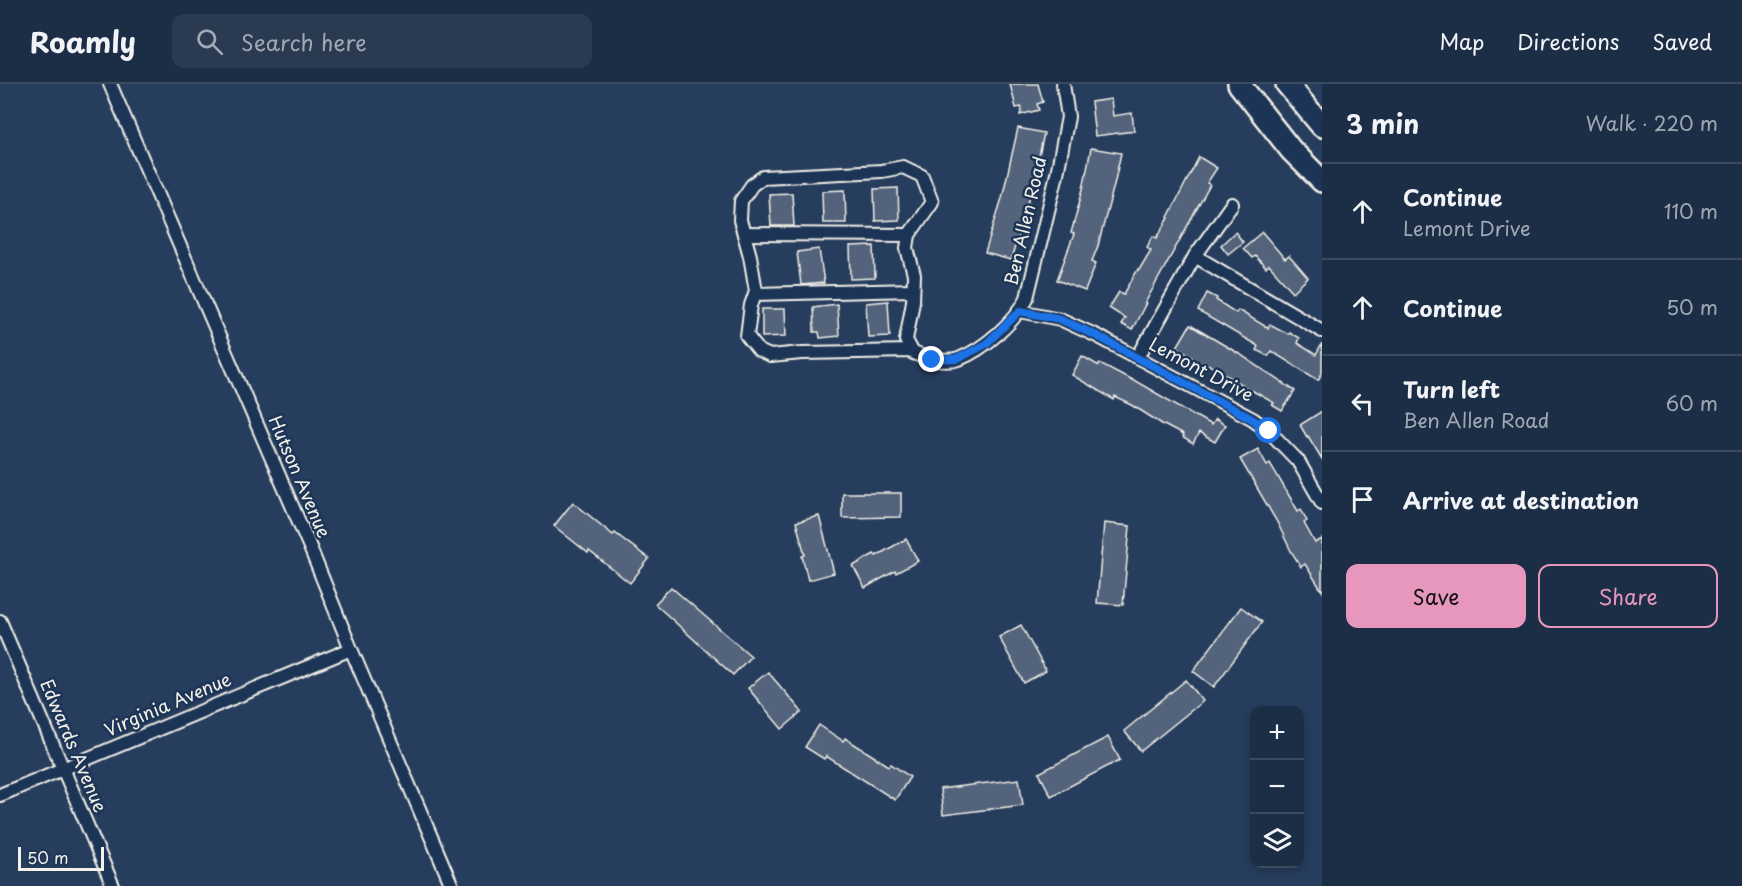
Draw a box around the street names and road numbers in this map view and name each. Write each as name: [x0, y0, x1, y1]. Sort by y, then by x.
street label: Ben Allen Road: [997, 153, 1053, 288]
street label: Lemont Drive: [1145, 330, 1259, 408]
street label: Hutson Avenue: [262, 411, 338, 542]
street label: Virginia Avenue: [100, 665, 235, 742]
street label: Edwards Avenue: [34, 675, 115, 816]

